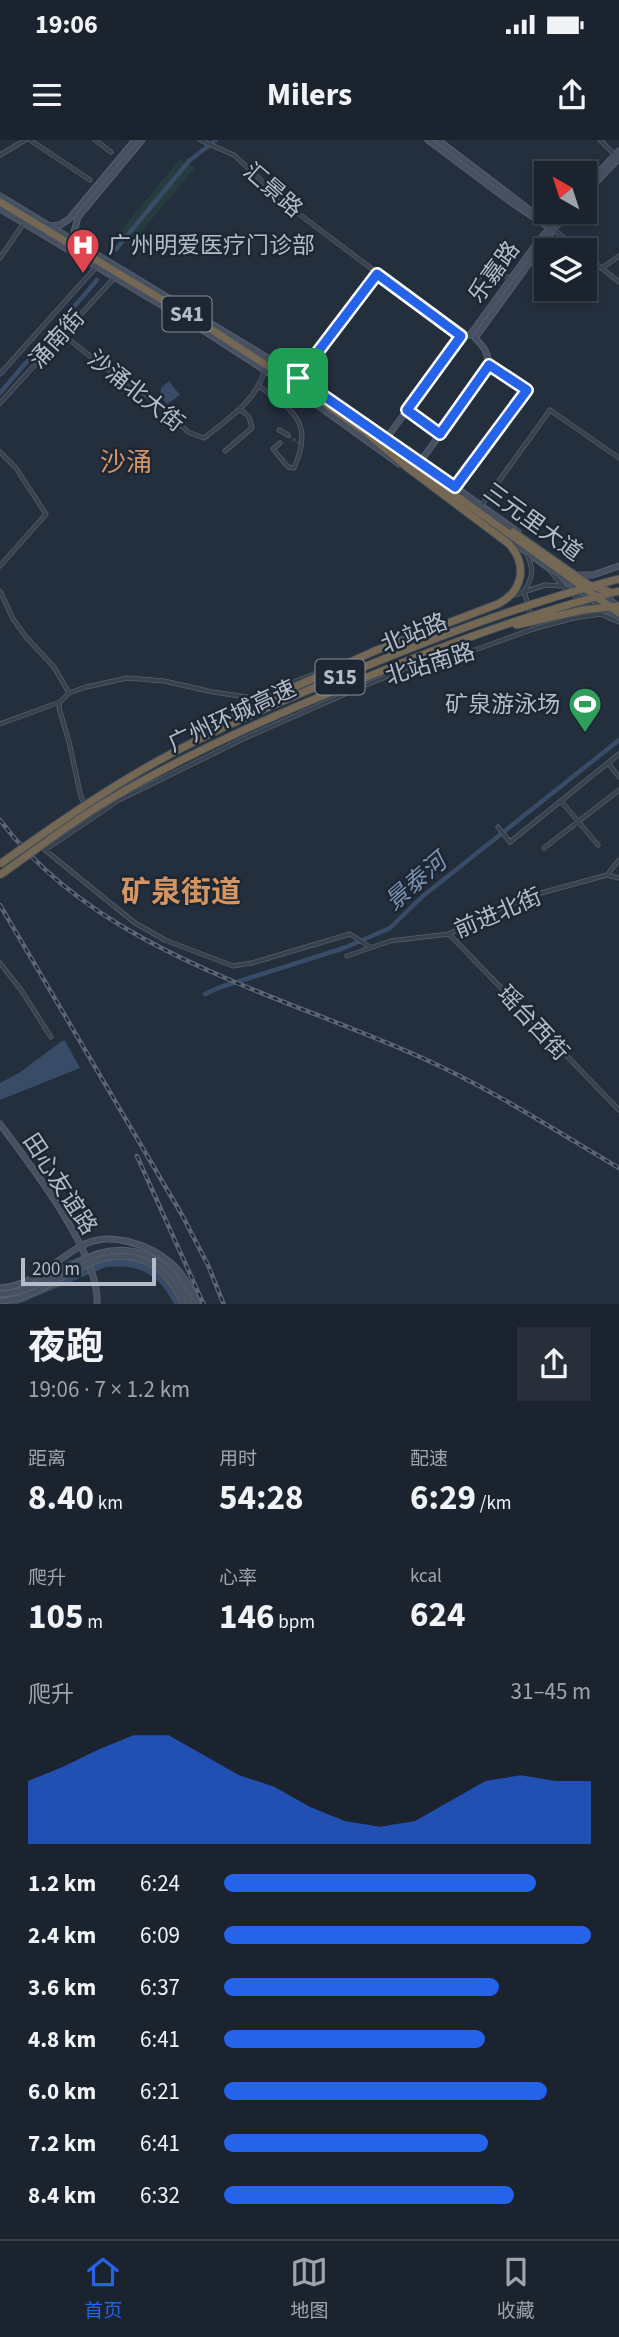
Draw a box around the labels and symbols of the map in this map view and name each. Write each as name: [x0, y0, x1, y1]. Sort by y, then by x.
street label: 汇景路: [236, 155, 310, 225]
north arrow: [534, 161, 597, 224]
hospital icon: 广州明爱医疗门诊部: [64, 226, 102, 275]
place label: 广州明爱医疗门诊部: [108, 229, 315, 262]
street label: 乐嘉路: [460, 234, 528, 310]
road number: S41: [162, 296, 212, 332]
street label: 涌南街: [22, 302, 92, 376]
street label: 沙涌北大街: [81, 343, 191, 439]
pin: [268, 348, 328, 408]
district label: 沙涌: [100, 444, 152, 481]
street label: 三元里大道: [477, 475, 589, 569]
street label: 北站路: [376, 605, 452, 661]
street label: 北站南路: [381, 635, 479, 693]
road number: S15: [316, 660, 364, 694]
street label: 广州环城高速: [162, 672, 302, 760]
sports icon: 矿泉游泳场: [566, 685, 604, 734]
place label: 矿泉游泳场: [445, 688, 560, 721]
water label: 景泰河: [377, 843, 458, 919]
district label: 矿泉街道: [121, 871, 241, 914]
street label: 前进北街: [449, 880, 547, 946]
street label: 瑶台西街: [490, 978, 576, 1068]
street label: 田心友谊路: [15, 1127, 105, 1241]
scale bar: [21, 1255, 156, 1287]

